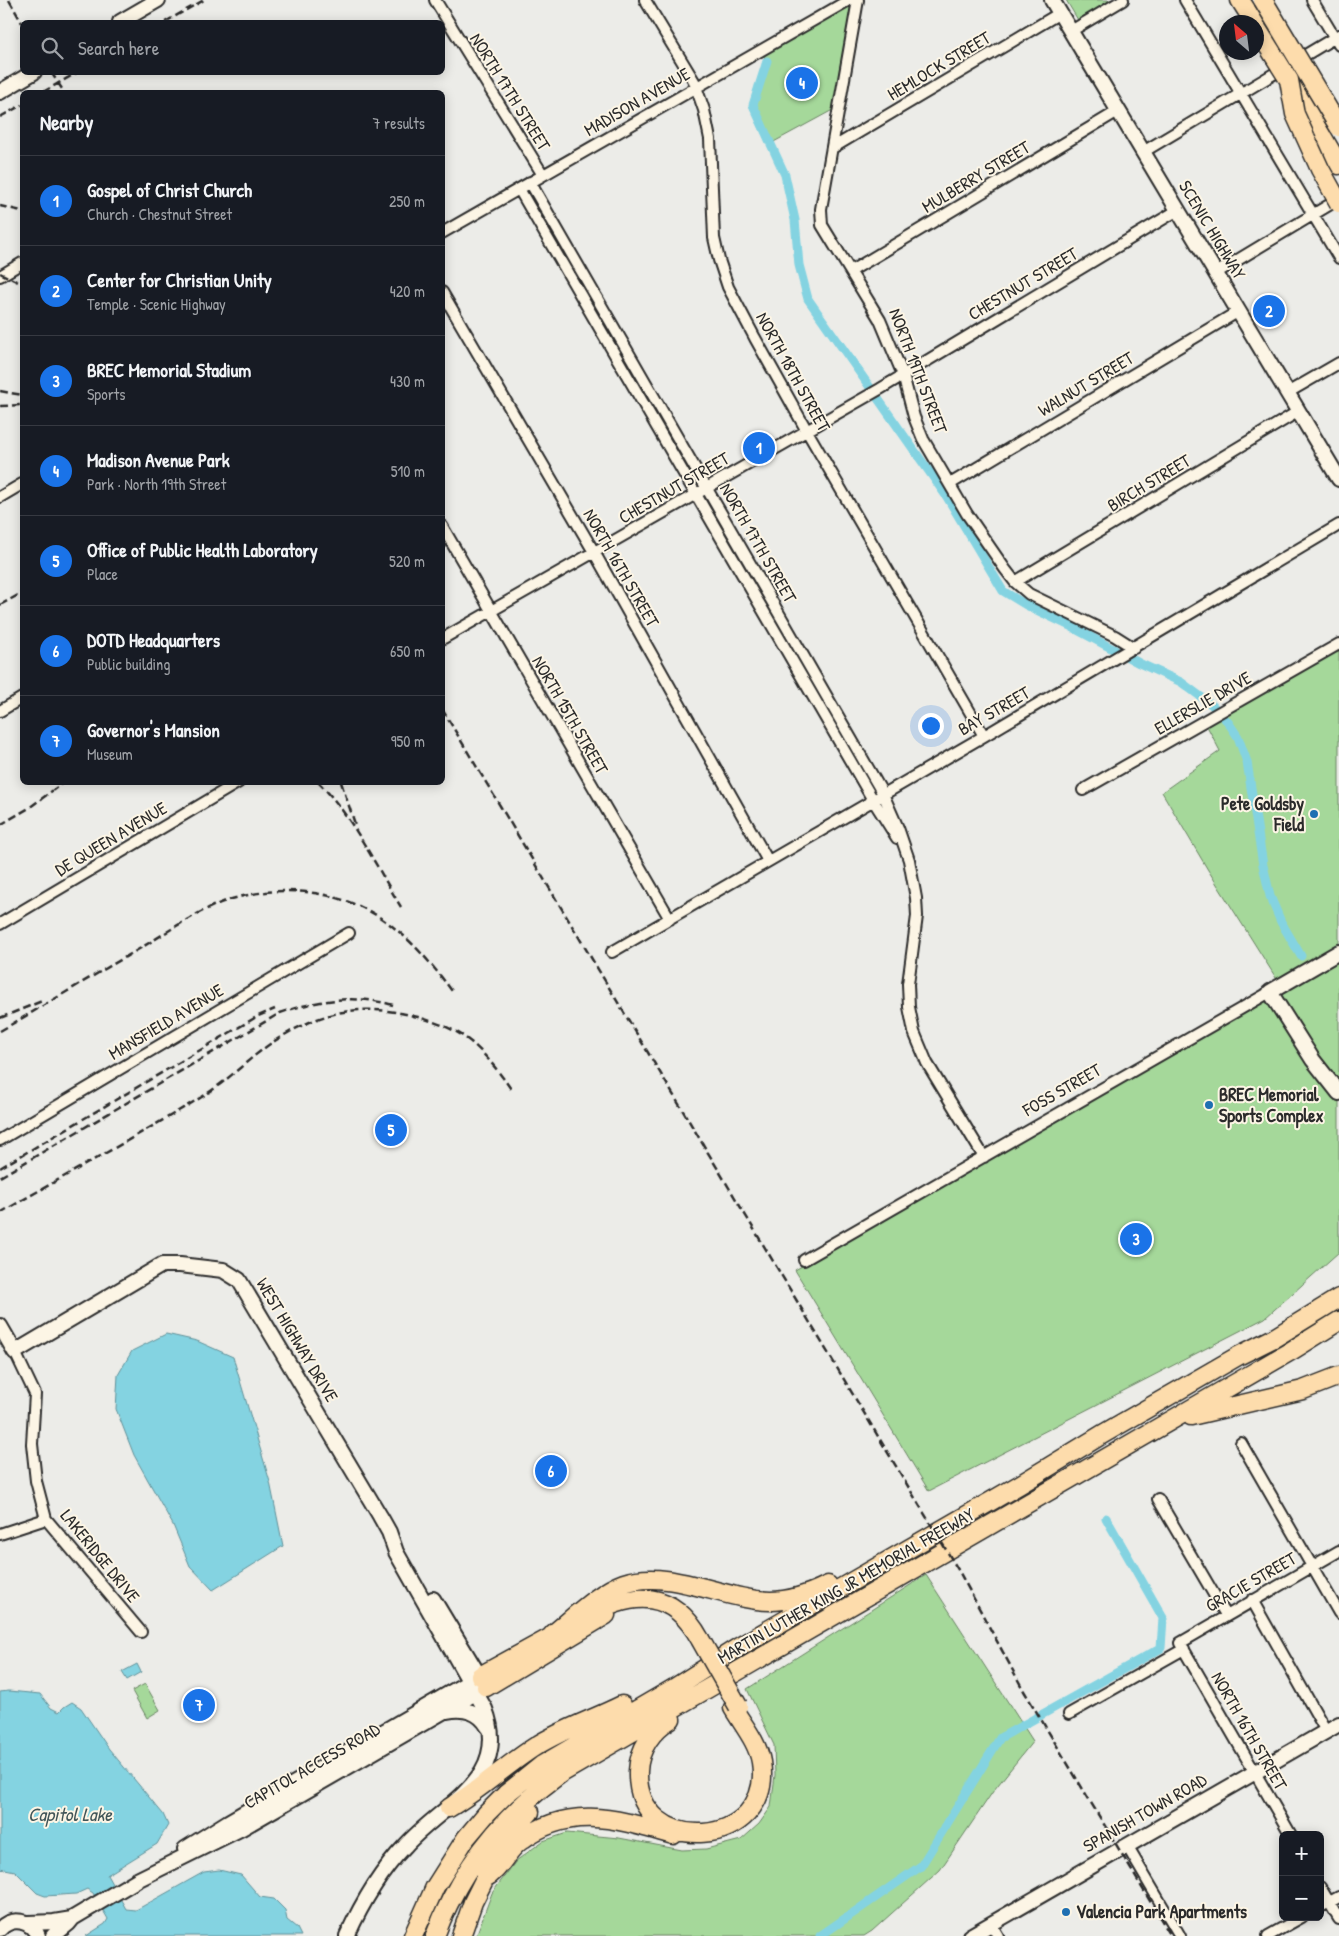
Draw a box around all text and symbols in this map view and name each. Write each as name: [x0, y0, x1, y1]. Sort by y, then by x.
north arrow: [1219, 15, 1264, 60]
search box: [20, 20, 445, 75]
street label: HEMLOCK STREET: [882, 25, 996, 106]
street label: NORTH 17TH STREET: [464, 28, 557, 156]
icon: search: [38, 34, 66, 62]
text: Search here: [78, 35, 159, 61]
street label: MADISON AVENUE: [579, 61, 694, 142]
pin: 4: [786, 64, 818, 102]
text: Nearby: [40, 108, 93, 137]
text: 7 results: [372, 112, 425, 134]
street label: MULBERRY STREET: [917, 134, 1035, 219]
street label: SCENIC HIGHWAY: [1173, 176, 1252, 284]
text: Gospel of Christ Church: [87, 177, 252, 203]
text: 1: [53, 190, 59, 212]
text: 250 m: [389, 190, 425, 212]
text: Church · Chestnut Street: [87, 203, 232, 225]
street label: CHESTNUT STREET: [963, 241, 1083, 326]
text: Center for Christian Unity: [87, 267, 272, 293]
text: 2: [52, 280, 60, 302]
text: 420 m: [390, 280, 425, 302]
pin: 2: [1253, 292, 1285, 330]
text: Temple · Scenic Highway: [87, 293, 226, 315]
street label: NORTH 19TH STREET: [883, 305, 954, 437]
street label: NORTH 18TH STREET: [750, 307, 837, 437]
street label: WALNUT STREET: [1033, 345, 1139, 422]
text: BREC Memorial Stadium: [87, 357, 251, 383]
text: 3: [52, 370, 60, 392]
text: 430 m: [390, 370, 425, 392]
text: Sports: [87, 383, 125, 405]
pin: 1: [743, 429, 775, 467]
street label: CHESTNUT STREET: [614, 445, 734, 529]
text: Madison Avenue Park: [87, 447, 230, 473]
street label: BIRCH STREET: [1102, 448, 1196, 517]
text: 4: [53, 460, 59, 482]
text: 510 m: [391, 460, 425, 482]
text: Park · North 19th Street: [87, 473, 226, 495]
street label: NORTH 17TH STREET: [714, 478, 803, 608]
street label: NORTH 16TH STREET: [577, 504, 666, 632]
text: Office of Public Health Laboratory: [87, 537, 318, 563]
text: 5: [53, 550, 59, 572]
text: 520 m: [389, 550, 425, 572]
text: Place: [87, 563, 118, 585]
text: DOTD Headquarters: [87, 627, 220, 653]
text: 6: [53, 640, 59, 662]
text: 650 m: [390, 640, 425, 662]
street label: NORTH 15TH STREET: [526, 651, 615, 779]
text: Public building: [87, 653, 170, 675]
street label: ELLERSLIE DRIVE: [1150, 665, 1256, 740]
street label: BAY STREET: [953, 680, 1035, 741]
your location: [918, 713, 944, 739]
text: Governor's Mansion: [87, 717, 220, 743]
text: 7: [52, 730, 60, 752]
text: 950 m: [391, 730, 425, 752]
text: Museum: [87, 743, 133, 765]
place label: Pete Goldsby Field: [1221, 791, 1304, 837]
street label: DE QUEEN AVENUE: [50, 795, 171, 882]
marker: Pete Goldsby Field: [1308, 808, 1320, 820]
street label: MANSFIELD AVENUE: [104, 977, 228, 1066]
street label: FOSS STREET: [1017, 1057, 1106, 1123]
place label: BREC Memorial Sports Complex: [1219, 1082, 1324, 1129]
marker: BREC Memorial Sports Complex: [1203, 1099, 1215, 1111]
pin: 5: [375, 1111, 407, 1149]
pin: 3: [1120, 1220, 1152, 1258]
street label: WEST HIGHWAY DRIVE: [251, 1273, 344, 1406]
pin: 6: [535, 1452, 567, 1490]
street label: MARTIN LUTHER KING JR MEMORIAL FREEWAY: [713, 1502, 979, 1670]
street label: LAKERIDGE DRIVE: [55, 1504, 146, 1608]
street label: GRACIE STREET: [1201, 1545, 1301, 1618]
street label: NORTH 16TH STREET: [1205, 1667, 1294, 1795]
pin: 7: [183, 1686, 215, 1724]
street label: CAPITOL ACCESS ROAD: [239, 1716, 385, 1815]
street label: SPANISH TOWN ROAD: [1078, 1767, 1212, 1858]
water label: Capitol Lake: [28, 1801, 113, 1827]
map controls: [1279, 1831, 1324, 1921]
button: +: [1279, 1831, 1324, 1876]
button: −: [1279, 1876, 1324, 1921]
place label: Valencia Park Apartments: [1076, 1899, 1247, 1925]
marker: Valencia Park Apartments: [1060, 1906, 1072, 1918]

